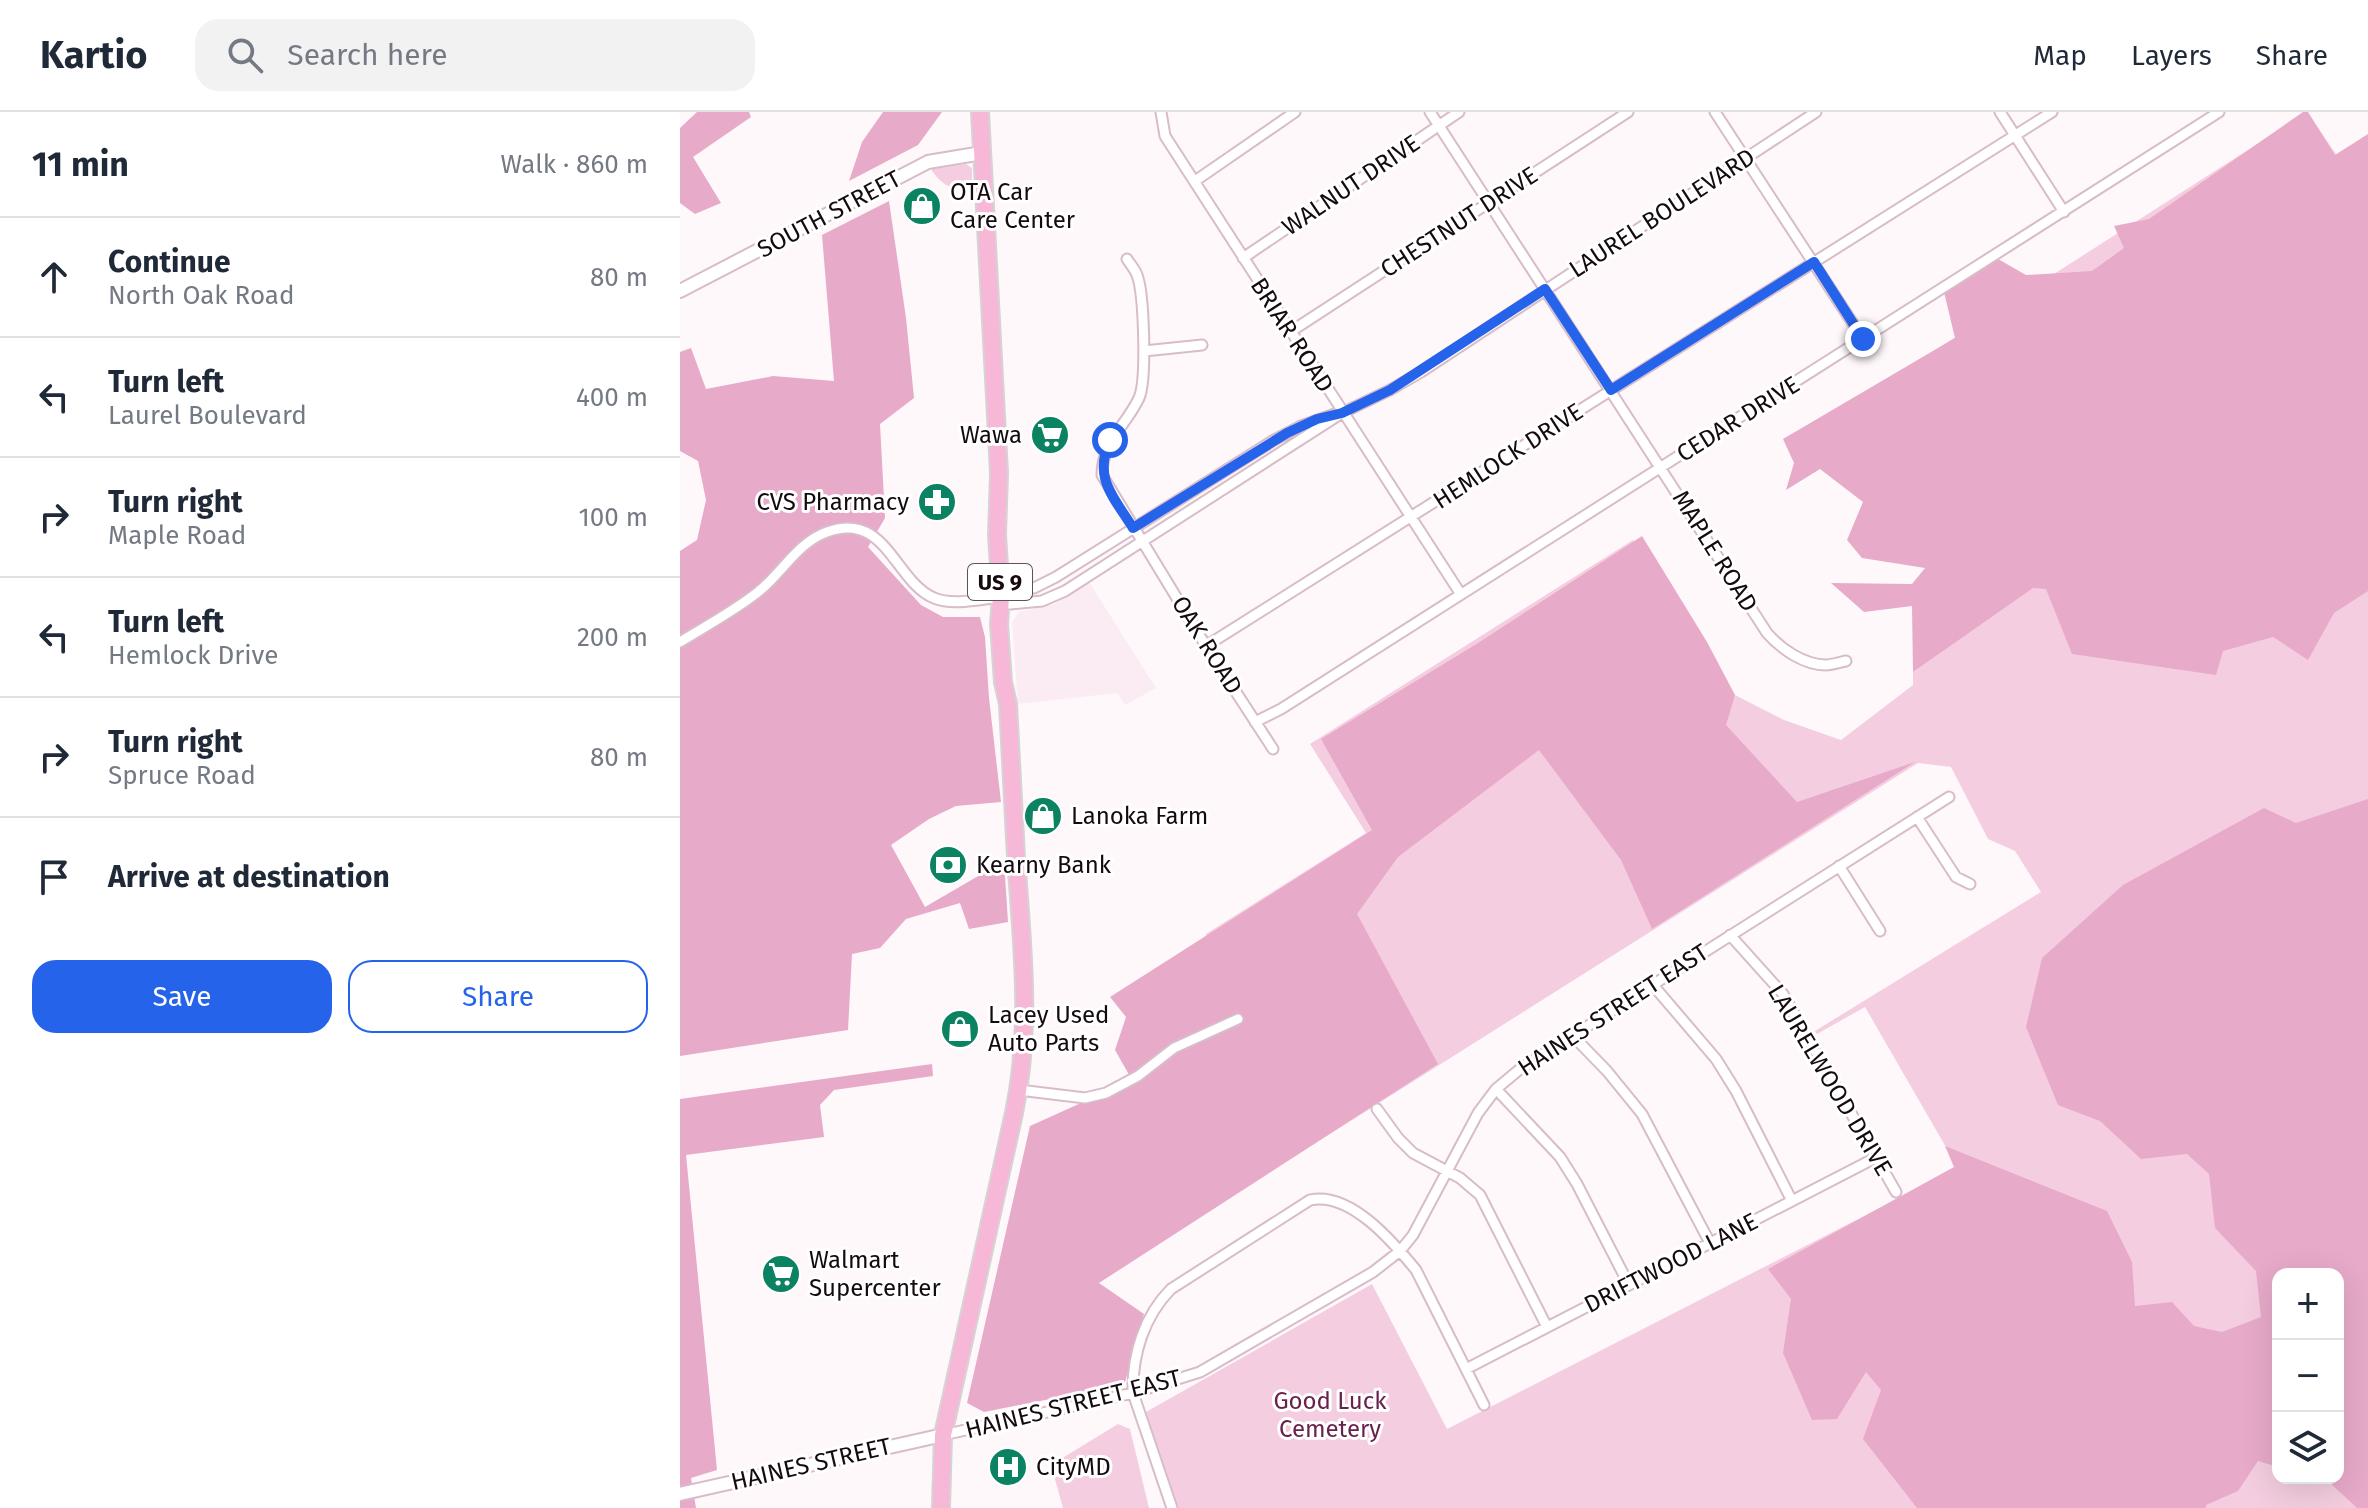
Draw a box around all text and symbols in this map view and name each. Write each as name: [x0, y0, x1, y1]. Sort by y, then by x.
search box: [195, 19, 755, 91]
text: Kartio: [40, 32, 147, 78]
icon: search: [223, 33, 267, 77]
text: Search here: [287, 37, 448, 73]
text: Map: [2033, 39, 2087, 72]
text: Layers: [2131, 39, 2212, 72]
text: Share: [2256, 39, 2328, 72]
street label: WALNUT DRIVE: [1277, 129, 1425, 241]
street label: LAUREL BOULEVARD: [1564, 143, 1760, 283]
text: 11 min: [32, 144, 129, 185]
text: Walk · 860 m: [501, 149, 648, 180]
street label: CHESTNUT DRIVE: [1375, 161, 1543, 283]
street label: SOUTH STREET: [753, 164, 906, 264]
place label: OTA Car Care Center: [950, 178, 1076, 234]
shop icon: OTA Car Care Center: [901, 185, 943, 227]
text: Continue: [108, 244, 231, 280]
icon: ahead: [32, 255, 76, 299]
text: 80 m: [590, 262, 648, 293]
street label: BRIAR ROAD: [1245, 273, 1339, 397]
text: North Oak Road: [108, 280, 295, 311]
route end: [1845, 321, 1881, 357]
text: Turn left: [108, 364, 224, 400]
street label: CEDAR DRIVE: [1671, 370, 1805, 468]
icon: left: [32, 375, 76, 419]
text: 400 m: [576, 382, 648, 413]
street label: HEMLOCK DRIVE: [1428, 397, 1588, 515]
text: Laurel Boulevard: [108, 400, 307, 431]
supermarket icon: Wawa: [1029, 414, 1071, 456]
place label: Wawa: [960, 421, 1022, 449]
route start: [1092, 422, 1128, 458]
pharmacy icon: CVS Pharmacy: [916, 481, 958, 523]
text: Turn right: [108, 484, 243, 520]
street label: MAPLE ROAD: [1667, 485, 1763, 617]
place label: CVS Pharmacy: [756, 488, 909, 516]
icon: right: [32, 495, 76, 539]
text: 100 m: [579, 502, 648, 533]
text: Maple Road: [108, 520, 246, 551]
road number: US 9: [968, 564, 1032, 600]
street label: OAK ROAD: [1166, 591, 1248, 699]
text: Turn left: [108, 604, 224, 640]
icon: left: [32, 615, 76, 659]
text: 200 m: [577, 622, 648, 653]
text: Hemlock Drive: [108, 640, 278, 671]
text: Turn right: [108, 724, 243, 760]
icon: right: [32, 735, 76, 779]
text: 80 m: [590, 742, 648, 773]
text: Spruce Road: [108, 760, 256, 791]
shop icon: Lanoka Farm: [1022, 795, 1064, 837]
place label: Lanoka Farm: [1071, 802, 1208, 830]
bank icon: Kearny Bank: [927, 844, 969, 886]
place label: Kearny Bank: [976, 851, 1112, 879]
icon: arrive: [32, 855, 76, 899]
text: Arrive at destination: [108, 859, 390, 895]
street label: HAINES STREET EAST: [1513, 938, 1714, 1082]
button: Save: [32, 960, 332, 1033]
button: Share: [348, 960, 648, 1033]
street label: LAURELWOOD DRIVE: [1762, 979, 1898, 1181]
place label: Lacey Used Auto Parts: [988, 1001, 1109, 1057]
shop icon: Lacey Used Auto Parts: [939, 1008, 981, 1050]
street label: DRIFTWOOD LANE: [1580, 1207, 1762, 1319]
place label: Walmart Supercenter: [809, 1246, 941, 1302]
supermarket icon: Walmart Supercenter: [760, 1253, 802, 1295]
map controls: [2272, 1268, 2344, 1484]
button: +: [2272, 1268, 2344, 1340]
button: −: [2272, 1340, 2344, 1412]
street label: HAINES STREET EAST: [962, 1364, 1184, 1444]
park label: Good Luck Cemetery: [1273, 1387, 1387, 1443]
button: layers: [2272, 1412, 2344, 1484]
street label: HAINES STREET: [728, 1432, 894, 1496]
hospital icon: CityMD: [987, 1446, 1029, 1488]
place label: CityMD: [1036, 1453, 1111, 1481]

